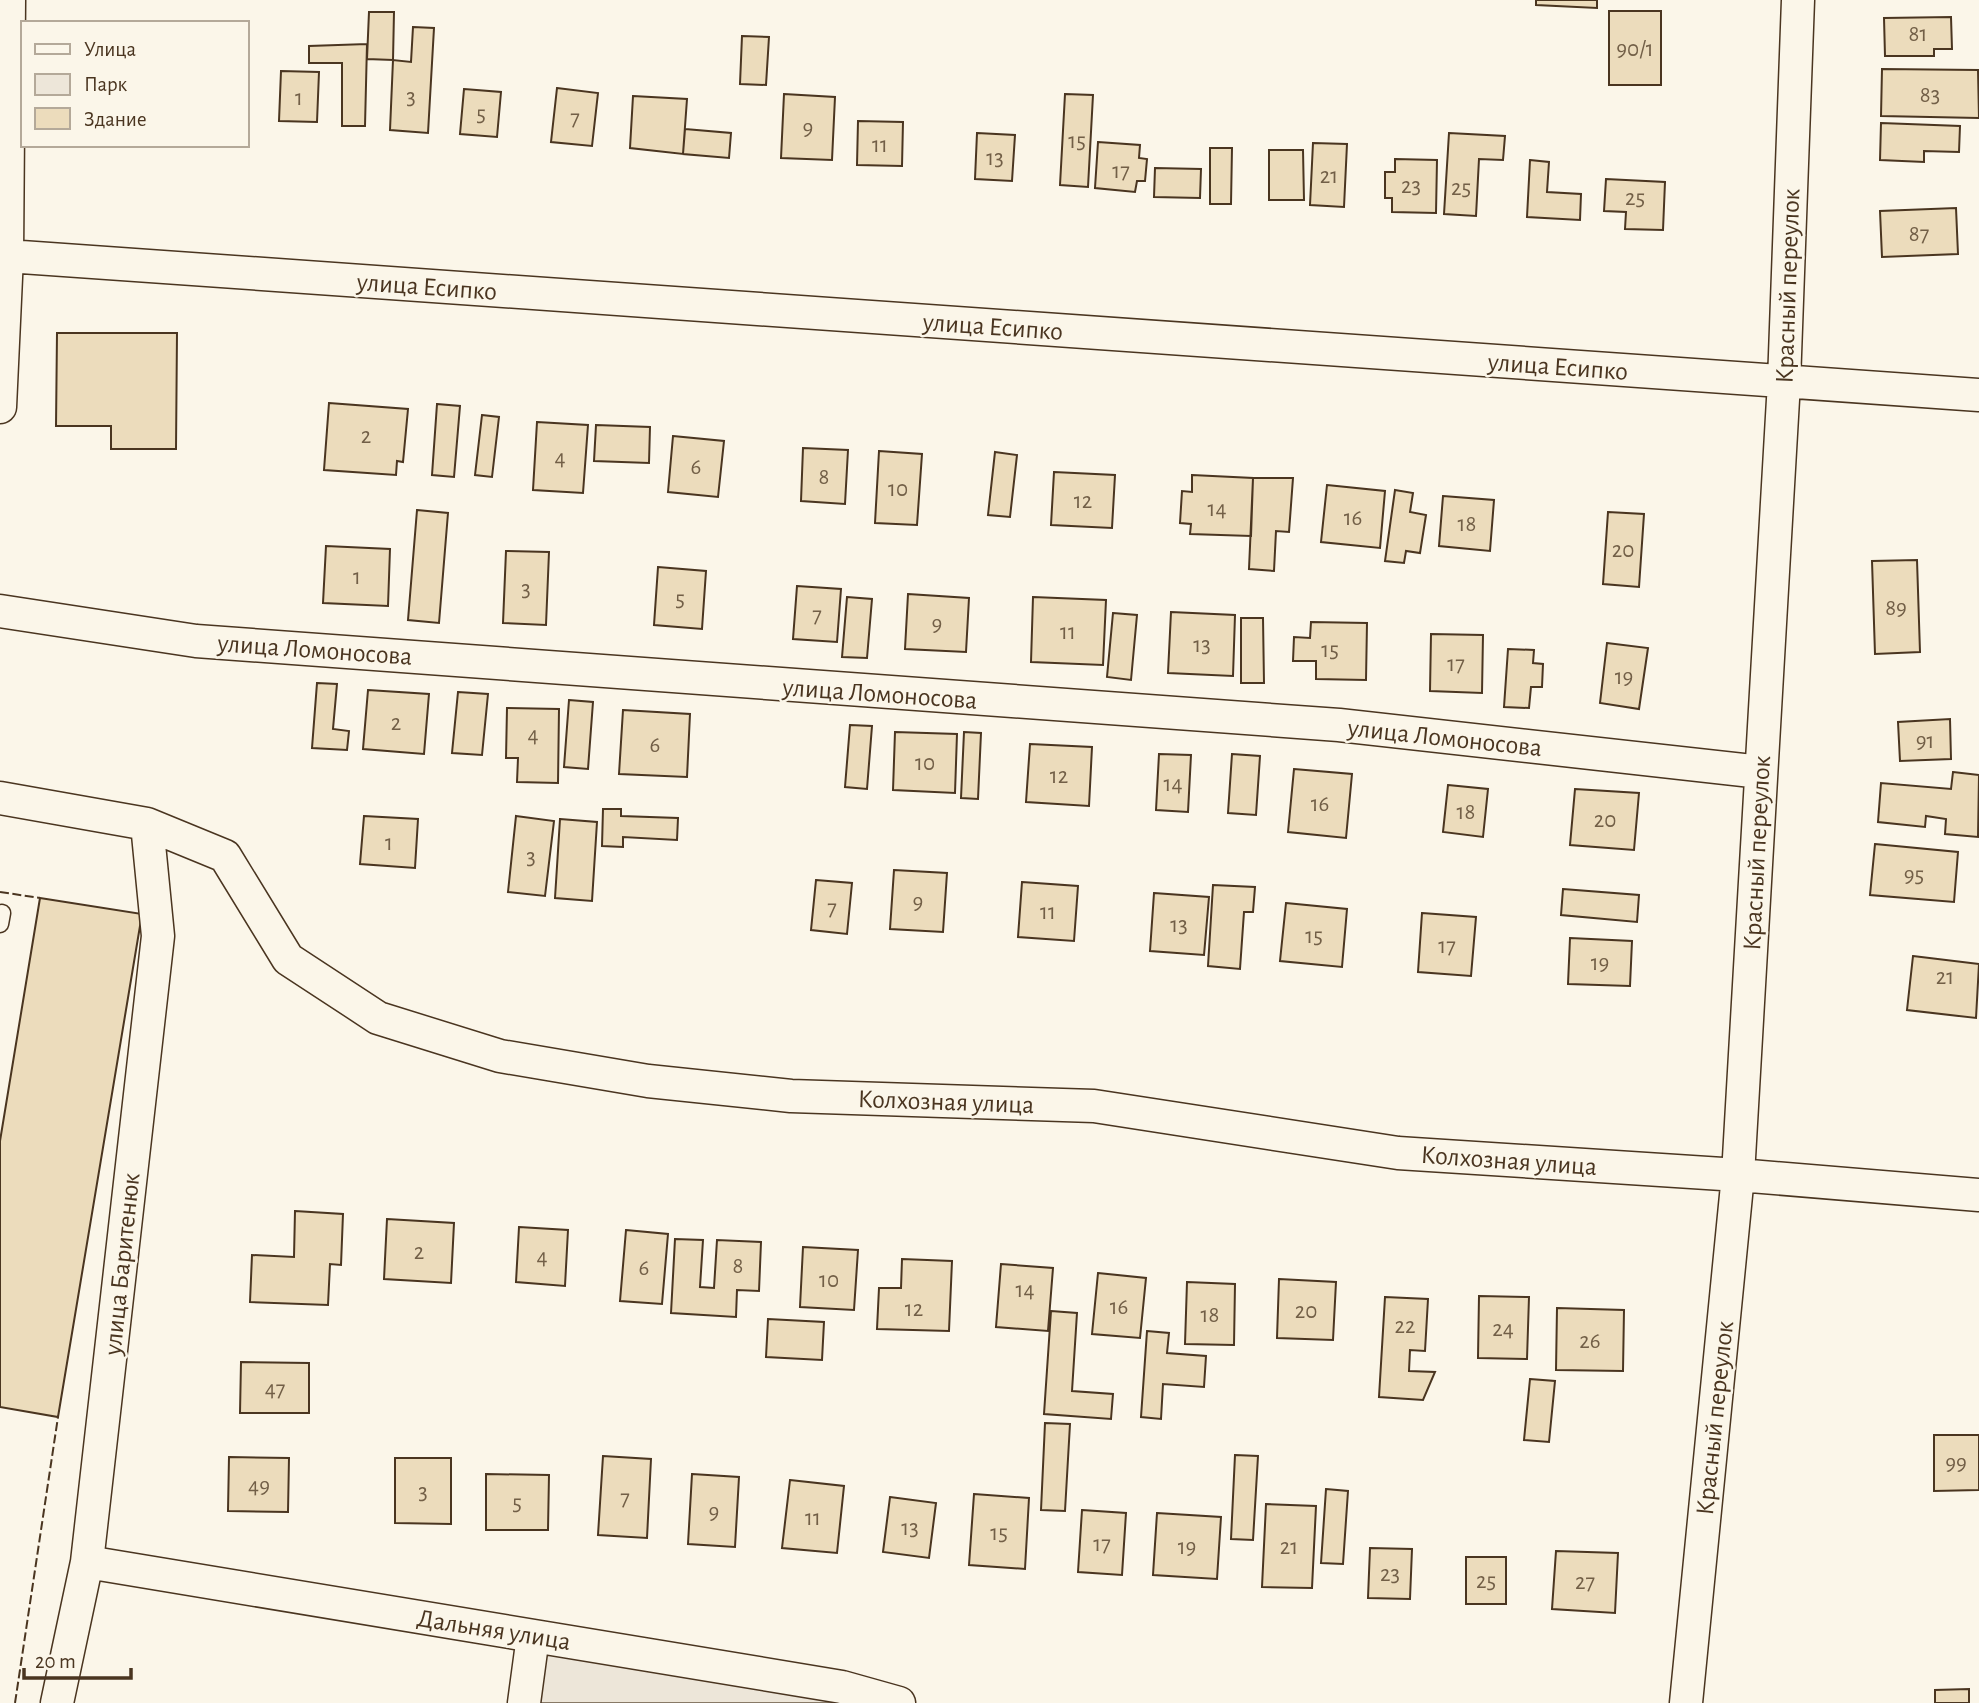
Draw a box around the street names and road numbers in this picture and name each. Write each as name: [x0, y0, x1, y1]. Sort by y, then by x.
street label: Красный переулок: [1772, 188, 1804, 384]
street label: улица Есипко: [355, 269, 498, 305]
street label: улица Есипко: [921, 309, 1064, 345]
street label: улица Есипко: [1486, 349, 1629, 385]
street label: улица Ломоносова: [216, 630, 413, 670]
street label: улица Ломоносова: [781, 674, 978, 714]
street label: улица Ломоносова: [1346, 715, 1543, 761]
street label: Красный переулок: [1739, 755, 1775, 951]
street label: Колхозная улица: [857, 1086, 1035, 1118]
street label: Колхозная улица: [1420, 1142, 1598, 1180]
street label: улица Баритенюк: [99, 1172, 145, 1358]
street label: Красный переулок: [1692, 1320, 1738, 1517]
street label: Дальняя улица: [415, 1605, 573, 1655]

